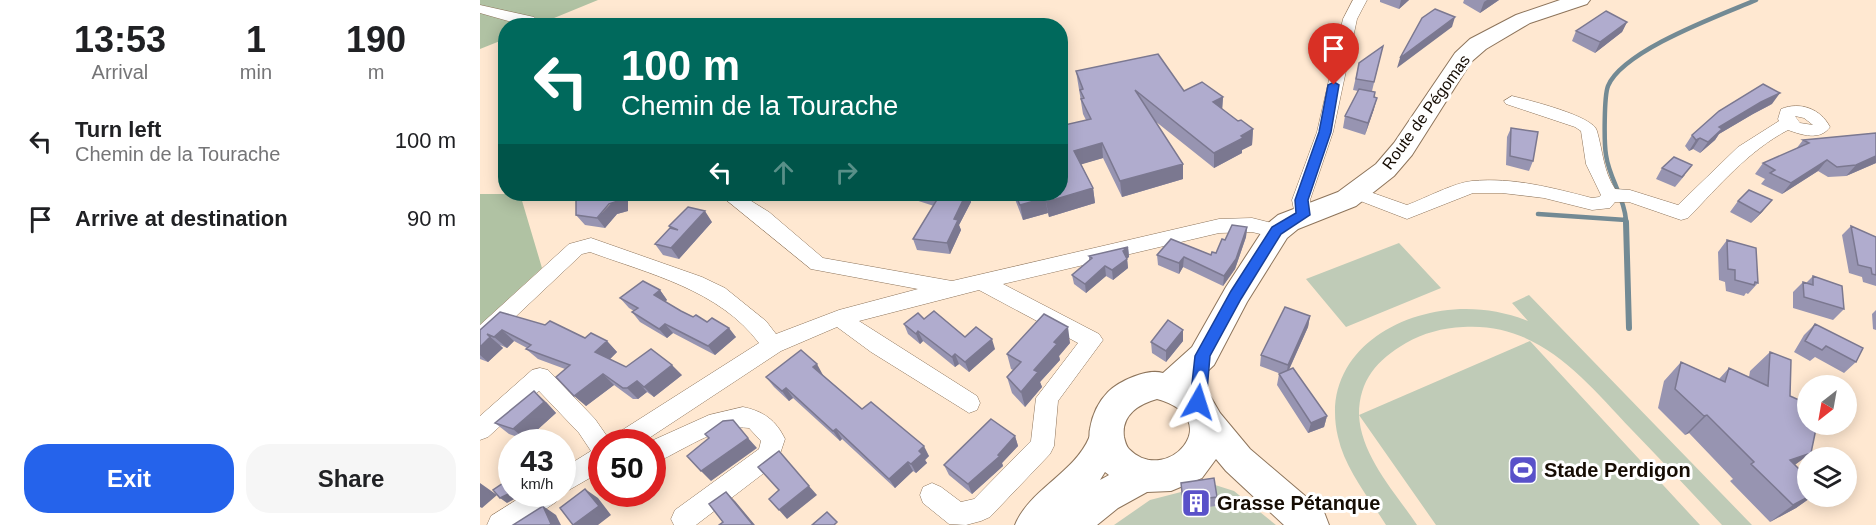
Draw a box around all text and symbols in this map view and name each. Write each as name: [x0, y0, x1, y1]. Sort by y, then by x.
text: 13:53: [74, 19, 166, 60]
text: 1: [246, 19, 266, 60]
text: 190: [346, 19, 406, 60]
pin: [1308, 23, 1359, 85]
icon: arrive: [1317, 32, 1350, 65]
icon: left: [522, 42, 600, 120]
text: 100 m: [621, 42, 740, 89]
street label: Route de Pégomas: [1379, 52, 1473, 172]
text: Arrival: [92, 61, 148, 83]
text: min: [240, 61, 272, 83]
text: m: [368, 61, 384, 83]
text: Chemin de la Tourache: [621, 91, 898, 121]
text: Turn left: [75, 117, 161, 142]
icon: left: [24, 125, 57, 158]
text: 100 m: [395, 128, 456, 153]
text: Chemin de la Tourache: [75, 143, 280, 165]
icon: left: [704, 156, 737, 189]
icon: ahead: [767, 156, 800, 189]
icon: right: [830, 156, 863, 189]
icon: arrive: [24, 203, 57, 236]
text: Arrive at destination: [75, 206, 288, 231]
text: 90 m: [407, 206, 456, 231]
position arrow: [1166, 370, 1230, 434]
north arrow: [1797, 375, 1857, 435]
map controls: [1797, 375, 1857, 507]
speed limit sign: 50: [588, 429, 666, 507]
button: Exit: [24, 444, 234, 513]
button: Share: [246, 444, 456, 513]
text: 43: [520, 444, 554, 477]
button: layers: [1797, 447, 1857, 507]
sports icon: Stade Perdigon: [1507, 454, 1539, 486]
place label: Stade Perdigon: [1544, 459, 1691, 481]
text: km/h: [521, 475, 553, 492]
building icon: Grasse Pétanque: [1180, 487, 1212, 519]
place label: Grasse Pétanque: [1217, 492, 1380, 514]

